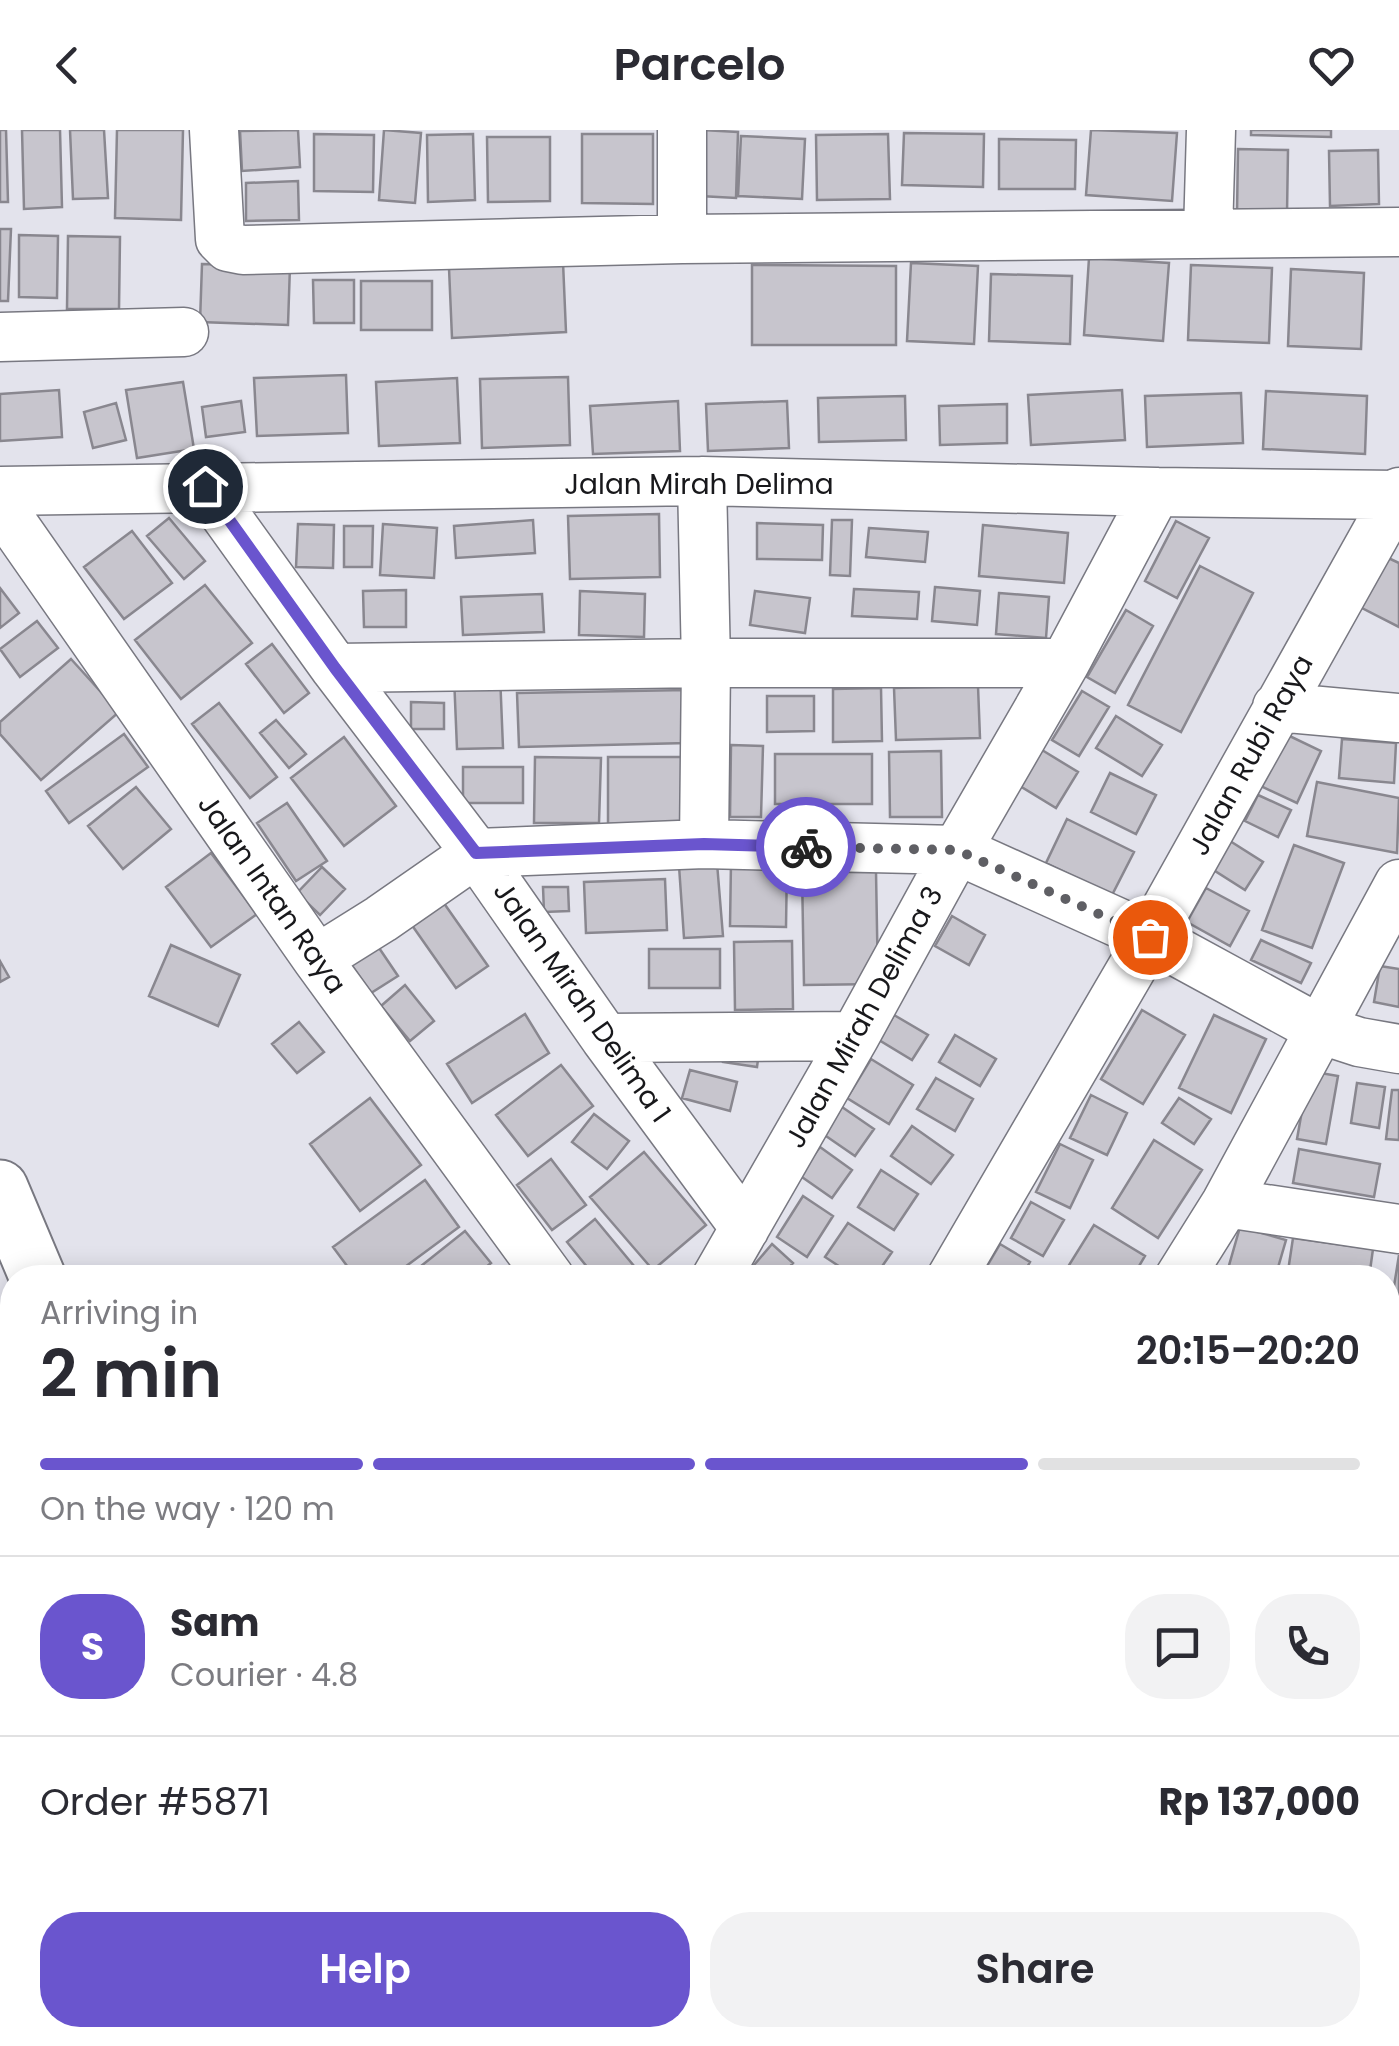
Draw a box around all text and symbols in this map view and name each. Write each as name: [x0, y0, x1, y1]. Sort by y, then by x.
text: Parcelo: [613, 33, 786, 96]
icon: back: [40, 38, 95, 93]
icon: heart: [1304, 38, 1359, 93]
pin: [163, 444, 248, 529]
icon: home: [178, 459, 233, 514]
street label: Jalan Mirah Delima: [564, 465, 834, 504]
street label: Jalan Rubi Raya: [1180, 648, 1322, 862]
street label: Jalan Intan Raya: [189, 787, 355, 1001]
courier: [756, 797, 856, 897]
icon: bike: [779, 820, 834, 875]
street label: Jalan Mirah Delima 1: [484, 874, 680, 1130]
street label: Jalan Mirah Delima 3: [776, 879, 952, 1155]
pin: [1108, 895, 1193, 980]
icon: bag: [1123, 910, 1178, 965]
text: Arriving in: [40, 1290, 198, 1335]
text: 20:15–20:20: [1136, 1324, 1360, 1377]
text: 2 min: [40, 1329, 222, 1420]
text: On the way · 120 m: [40, 1486, 335, 1531]
button: chat: [1125, 1594, 1230, 1699]
button: phone: [1255, 1594, 1360, 1699]
text: Sam: [170, 1596, 259, 1649]
text: S: [81, 1620, 104, 1673]
text: Courier · 4.8: [170, 1652, 358, 1697]
text: Order #5871: [40, 1775, 270, 1828]
text: Rp 137,000: [1159, 1775, 1360, 1828]
button: Help: [40, 1912, 690, 2027]
button: Share: [710, 1912, 1360, 2027]

